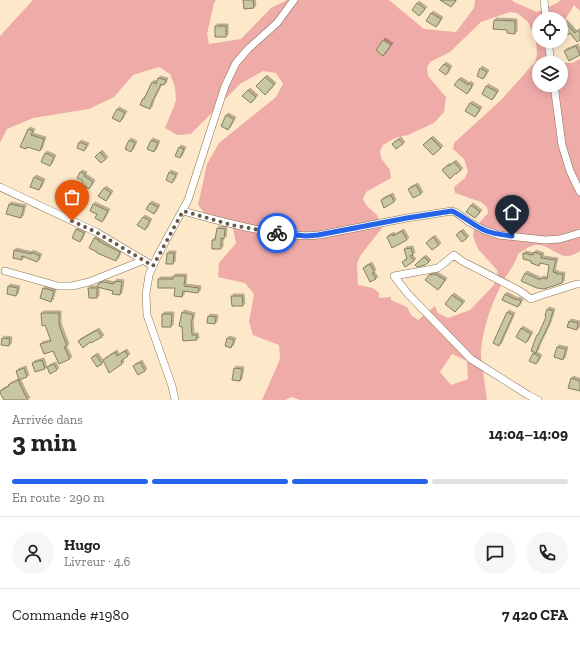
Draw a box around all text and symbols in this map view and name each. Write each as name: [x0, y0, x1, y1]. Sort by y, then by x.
map controls: [532, 12, 568, 92]
button: locate: [532, 12, 568, 48]
button: layers: [532, 56, 568, 92]
pin: [55, 180, 89, 221]
icon: bag: [61, 186, 83, 208]
pin: [495, 195, 529, 236]
icon: home: [501, 201, 523, 223]
courier: [257, 213, 297, 253]
icon: bike: [266, 222, 288, 244]
text: Arrivée dans: [12, 412, 83, 427]
text: 14:04–14:09: [489, 425, 568, 443]
text: 3 min: [12, 426, 77, 458]
text: En route · 290 m: [12, 490, 104, 505]
button: person: [12, 532, 54, 574]
button: chat: [474, 532, 516, 574]
button: phone: [526, 532, 568, 574]
text: Hugo: [64, 536, 100, 554]
text: Livreur · 4.6: [64, 554, 130, 569]
text: Commande #1980: [12, 606, 129, 624]
text: 7 420 CFA: [502, 606, 568, 624]

